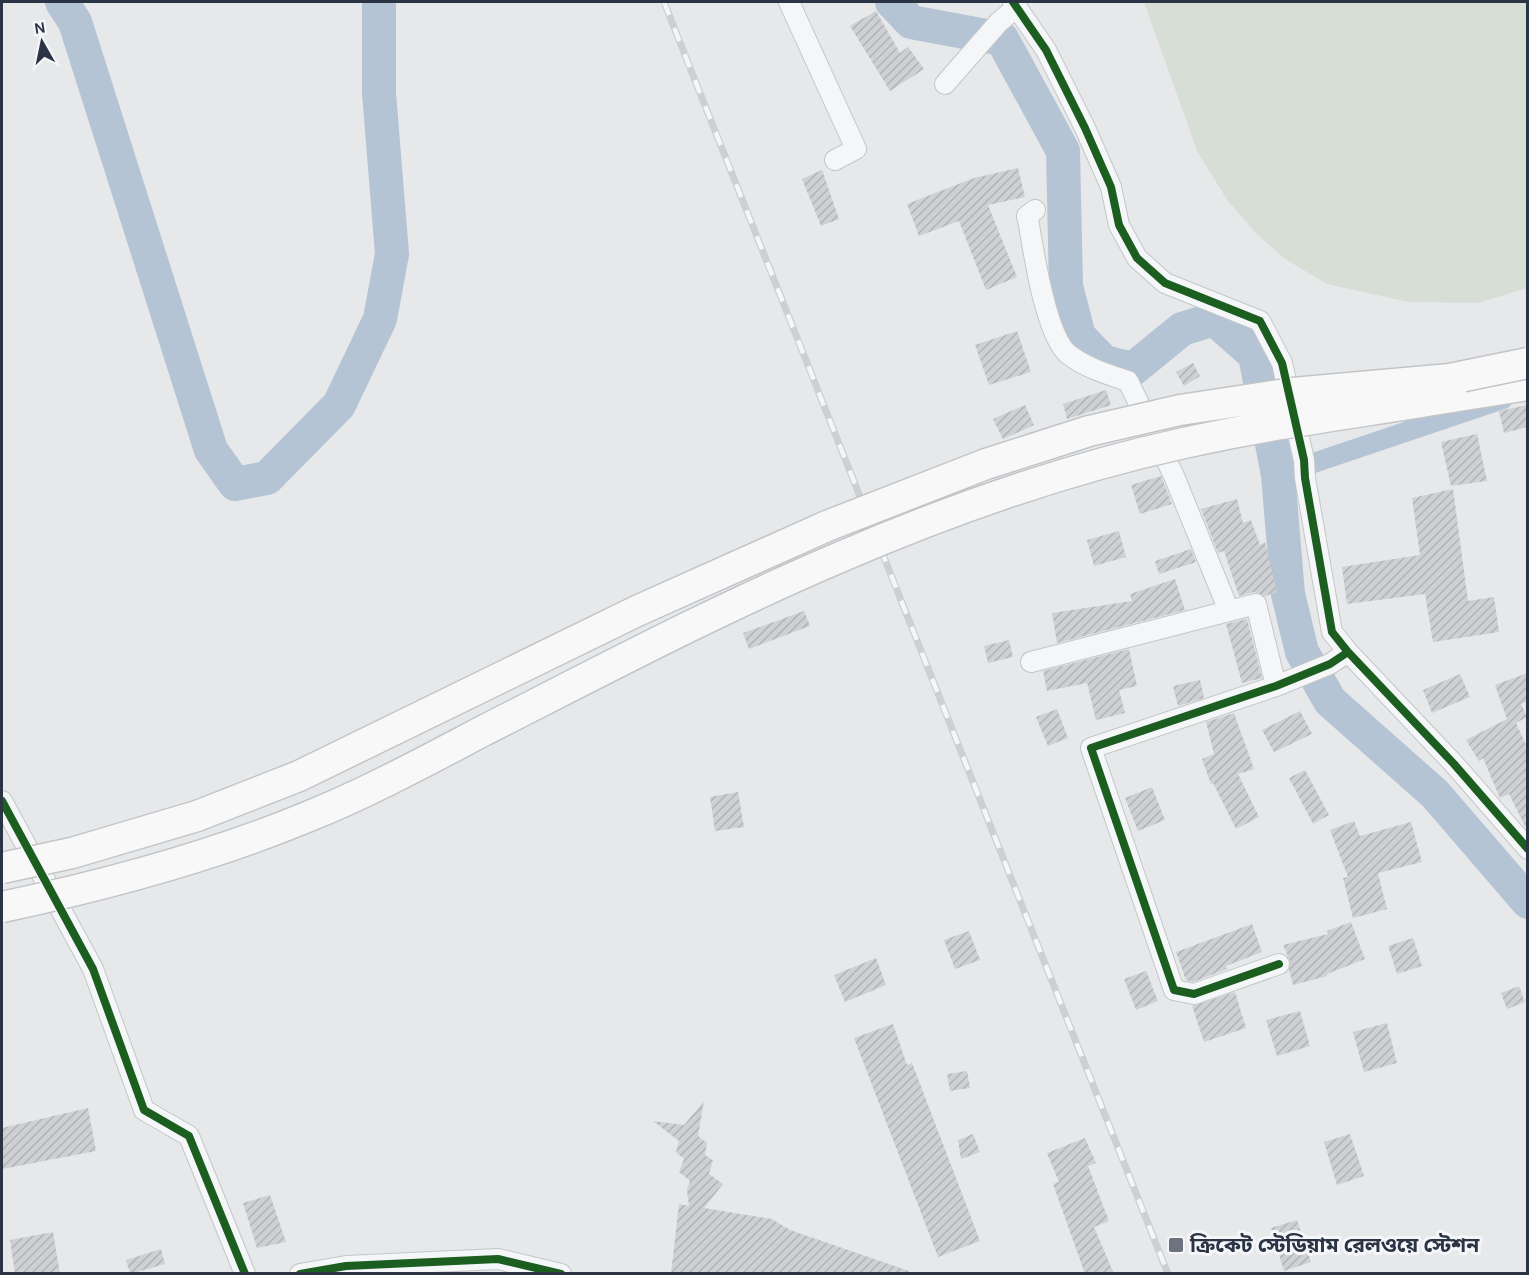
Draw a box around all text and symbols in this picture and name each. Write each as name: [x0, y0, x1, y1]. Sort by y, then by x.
north arrow: [12, 12, 72, 72]
text: N: [33, 17, 47, 38]
place label: ক্রিকেট স্টেডিয়াম রেলওয়ে স্টেশন: [1189, 1233, 1480, 1257]
marker: ক্রিকেট স্টেডিয়াম রেলওয়ে স্টেশন: [1167, 1236, 1185, 1254]

